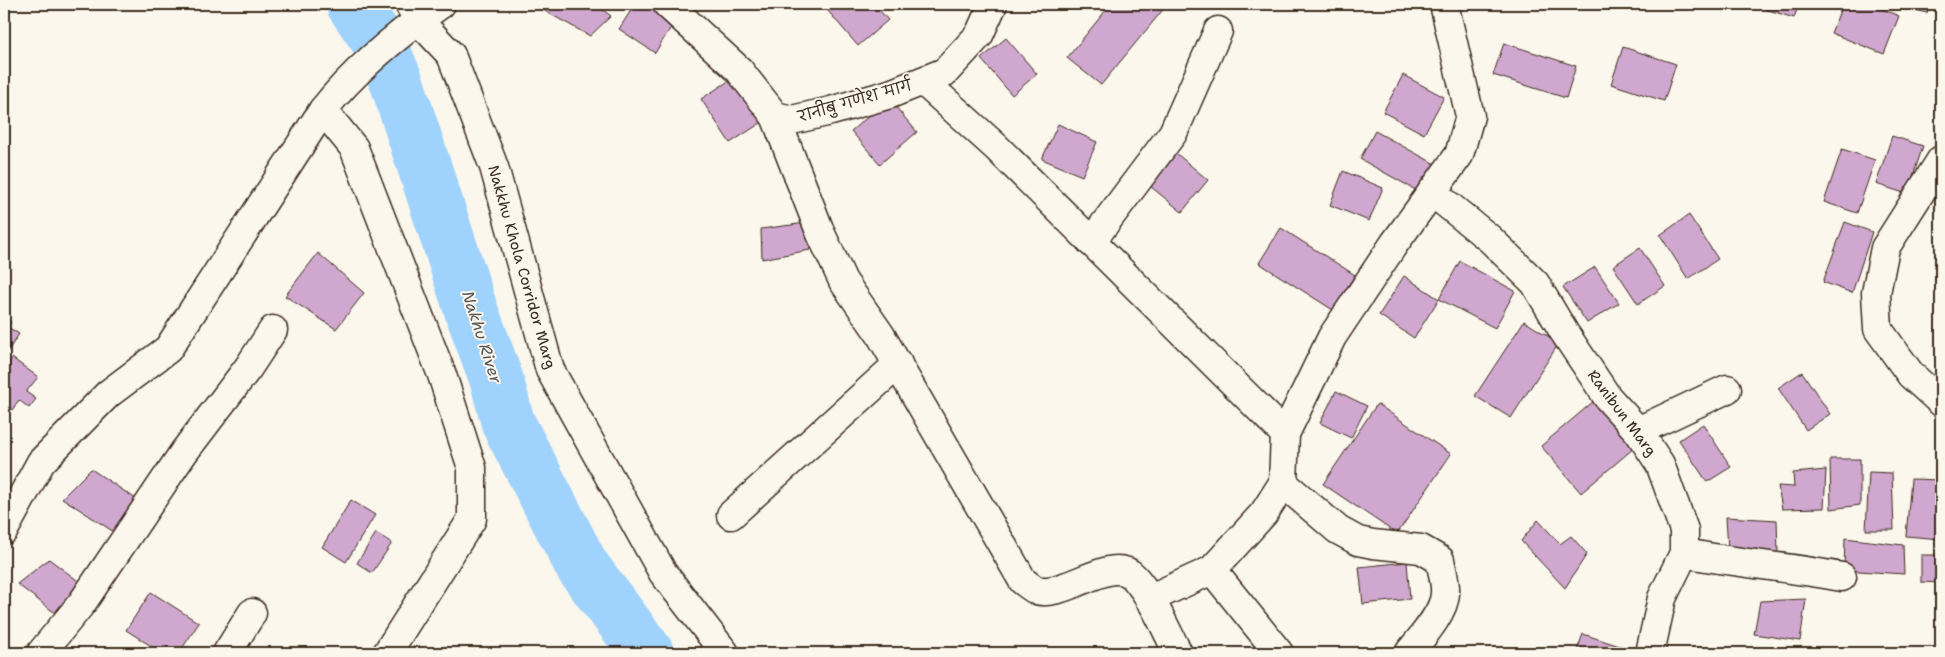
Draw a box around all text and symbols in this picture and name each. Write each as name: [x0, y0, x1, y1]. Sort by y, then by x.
street label: रानीबु गणेश मार्ग: [794, 71, 915, 128]
street label: Nakkhu Khola Corridor Marg: [483, 163, 561, 371]
water label: Nakhu River: [457, 288, 507, 386]
street label: Ranibun Marg: [1583, 366, 1661, 460]

